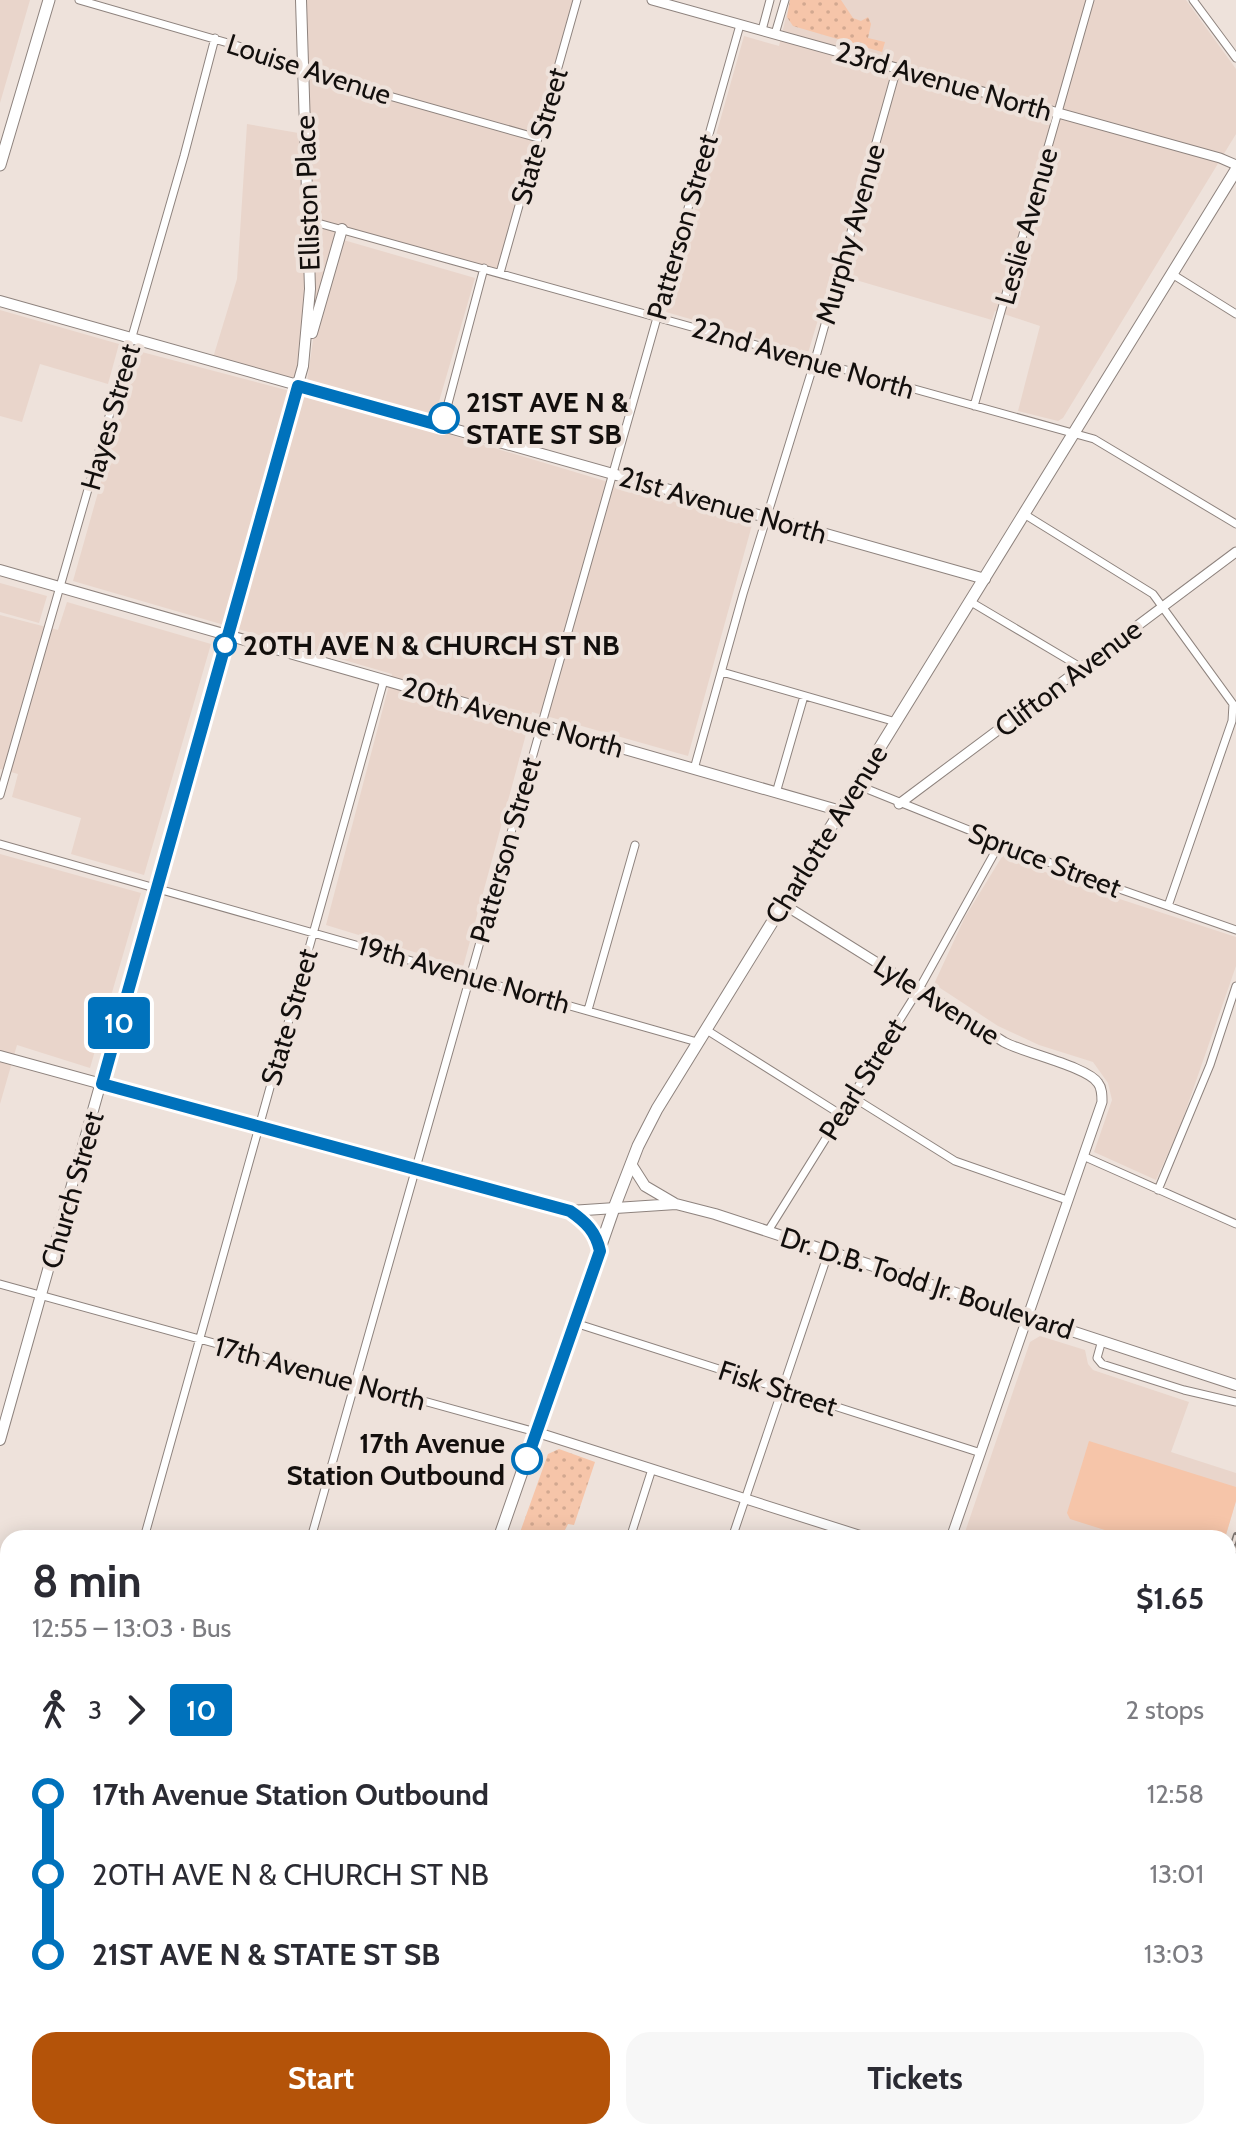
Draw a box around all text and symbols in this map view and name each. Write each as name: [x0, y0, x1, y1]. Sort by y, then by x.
street label: Louise Avenue: [223, 26, 395, 112]
street label: 23rd Avenue North: [832, 34, 1056, 128]
street label: State Street: [503, 64, 575, 208]
street label: Elliston Place: [287, 115, 327, 271]
street label: Patterson Street: [639, 130, 725, 324]
street label: Murphy Avenue: [808, 140, 892, 328]
street label: Leslie Avenue: [987, 144, 1065, 308]
street label: 22nd Avenue North: [688, 310, 918, 406]
street label: Hayes Street: [73, 340, 147, 494]
place label: 21ST AVE N & STATE ST SB: [466, 385, 629, 451]
marker: 21ST AVE N & STATE ST SB: [429, 403, 459, 433]
street label: 21st Avenue North: [615, 459, 831, 551]
street label: Clifton Avenue: [988, 612, 1148, 744]
place label: 20TH AVE N & CHURCH ST NB: [243, 628, 620, 662]
marker: 20TH AVE N & CHURCH ST NB: [214, 634, 236, 656]
street label: 20th Avenue North: [399, 669, 627, 765]
street label: Charlotte Avenue: [757, 738, 895, 930]
street label: Patterson Street: [462, 753, 548, 947]
street label: Spruce Street: [964, 815, 1126, 905]
street label: 19th Avenue North: [354, 927, 574, 1021]
street label: State Street: [253, 945, 325, 1089]
street label: Lyle Avenue: [868, 948, 1006, 1052]
line badge: 10: [83, 997, 155, 1049]
text: 10: [104, 1006, 134, 1040]
street label: Pearl Street: [811, 1012, 913, 1146]
street label: Church Street: [33, 1108, 111, 1272]
street label: Dr. D.B. Todd Jr. Boulevard: [776, 1220, 1078, 1346]
street label: 17th Avenue North: [211, 1328, 429, 1418]
street label: Fisk Street: [714, 1353, 842, 1423]
place label: 17th Avenue Station Outbound: [287, 1426, 505, 1492]
marker: 17th Avenue Station Outbound: [512, 1444, 542, 1474]
text: 8 min: [32, 1555, 142, 1608]
text: $1.65: [1136, 1580, 1204, 1617]
text: 12:55 – 13:03 · Bus: [32, 1612, 231, 1644]
icon: walk: [32, 1688, 76, 1732]
icon: forward: [114, 1688, 158, 1732]
text: 10: [186, 1693, 216, 1727]
text: 3: [88, 1694, 102, 1726]
text: 2 stops: [1126, 1694, 1204, 1726]
text: 17th Avenue Station Outbound: [92, 1776, 489, 1813]
text: 12:58: [1147, 1778, 1204, 1810]
text: 20TH AVE N & CHURCH ST NB: [92, 1856, 489, 1893]
text: 13:01: [1149, 1858, 1204, 1890]
text: 21ST AVE N & STATE ST SB: [92, 1936, 440, 1973]
text: 13:03: [1144, 1938, 1204, 1970]
button: Start: [32, 2032, 610, 2124]
button: Tickets: [626, 2032, 1204, 2124]

